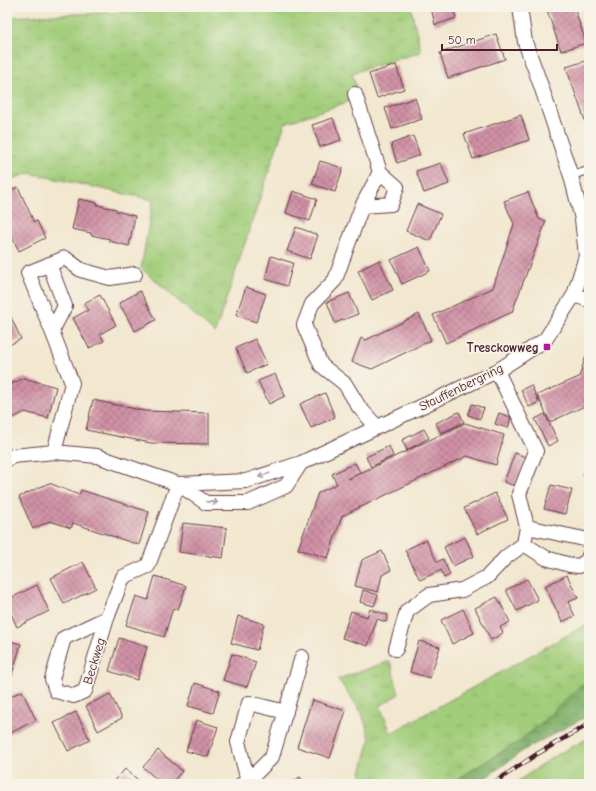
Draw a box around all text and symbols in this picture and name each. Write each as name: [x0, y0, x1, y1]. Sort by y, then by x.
scale bar: [442, 26, 557, 52]
text: 50 m: [448, 33, 476, 47]
place label: Tresckowweg: [467, 340, 539, 355]
marker: Tresckowweg: [542, 342, 552, 352]
street label: Stauffenbergring: [416, 360, 506, 414]
one-way arrow: [258, 472, 271, 479]
one-way arrow: [205, 499, 218, 506]
street label: Beckweg: [80, 636, 108, 686]

